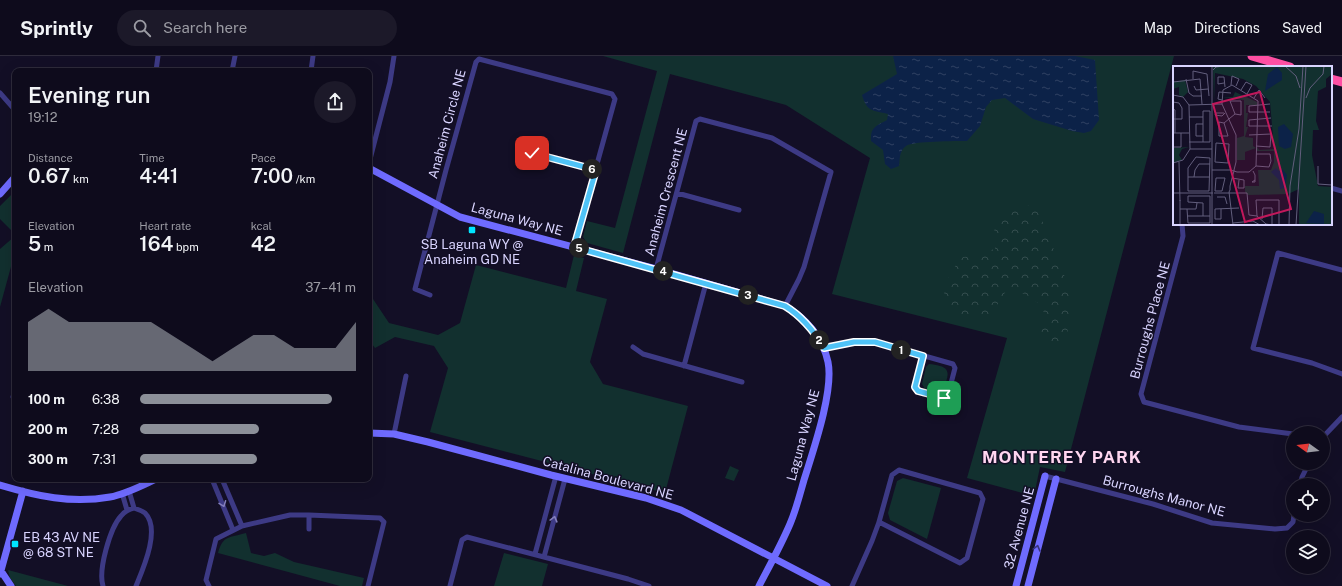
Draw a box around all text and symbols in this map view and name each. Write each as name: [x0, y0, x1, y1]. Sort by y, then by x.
search box: [117, 10, 397, 46]
text: Sprintly: [20, 17, 93, 39]
icon: search: [131, 17, 153, 39]
text: Search here: [163, 19, 247, 36]
text: Map: [1144, 20, 1172, 36]
text: Directions: [1194, 20, 1260, 36]
text: Saved: [1282, 20, 1322, 36]
inset map: [1173, 66, 1332, 225]
street label: Anaheim Circle NE: [425, 68, 469, 180]
button: share: [314, 81, 356, 123]
text: Evening run: [28, 82, 150, 108]
text: 19:12: [28, 110, 57, 125]
street label: Anaheim Crescent NE: [642, 126, 690, 258]
pin: [515, 136, 549, 170]
icon: check: [521, 142, 543, 164]
text: Distance: [28, 152, 73, 164]
text: Time: [139, 152, 164, 164]
text: Pace: [251, 152, 276, 164]
pin: 6: [582, 159, 602, 179]
text: 6: [588, 163, 596, 175]
text: 0.67: [28, 164, 70, 188]
text: 4:41: [139, 164, 178, 188]
text: 7:00: [251, 164, 293, 188]
text: km: [70, 173, 89, 185]
text: /km: [293, 173, 315, 185]
street label: Laguna Way NE: [470, 200, 564, 238]
text: Elevation: [28, 220, 75, 232]
text: Heart rate: [139, 220, 191, 232]
text: kcal: [251, 220, 272, 232]
marker: SB Laguna WY @ Anaheim GD NE: [467, 225, 477, 235]
text: 5: [28, 232, 41, 256]
text: 164: [139, 232, 173, 256]
text: 42: [251, 232, 276, 256]
place label: SB Laguna WY @ Anaheim GD NE: [421, 237, 524, 267]
pin: 5: [569, 238, 589, 258]
text: m: [41, 241, 53, 253]
text: bpm: [173, 241, 199, 253]
text: 5: [575, 242, 583, 254]
street label: Burroughs Place NE: [1127, 260, 1173, 380]
pin: 4: [653, 261, 673, 281]
text: 4: [659, 265, 667, 277]
text: Elevation: [28, 280, 83, 295]
text: 37–41 m: [305, 280, 356, 295]
pin: 3: [738, 285, 758, 305]
text: 3: [744, 289, 752, 301]
pin: 2: [809, 330, 829, 350]
text: 2: [816, 334, 823, 346]
pin: 1: [891, 340, 911, 360]
text: 1: [899, 344, 903, 356]
pin: [927, 381, 961, 415]
icon: arrive: [933, 387, 955, 409]
street label: Laguna Way NE: [784, 388, 822, 482]
text: 100 m: [28, 392, 65, 407]
text: 6:38: [92, 392, 120, 407]
text: 200 m: [28, 422, 68, 437]
text: 7:28: [92, 422, 119, 437]
north arrow: [1286, 426, 1330, 470]
map controls: [1286, 426, 1330, 574]
district label: MONTEREY PARK: [982, 447, 1142, 467]
text: 300 m: [28, 452, 68, 467]
text: 7:31: [92, 452, 116, 467]
street label: Catalina Boulevard NE: [541, 453, 675, 503]
street label: Burroughs Manor NE: [1101, 472, 1227, 520]
button: locate: [1286, 478, 1330, 522]
street label: 32 Avenue NE: [1001, 485, 1037, 571]
one-way arrow: [218, 500, 226, 507]
one-way arrow: [550, 516, 558, 522]
place label: EB 43 AV NE @ 68 ST NE: [23, 530, 100, 560]
button: layers: [1286, 530, 1330, 574]
marker: EB 43 AV NE @ 68 ST NE: [10, 539, 20, 549]
one-way arrow: [1033, 545, 1041, 551]

